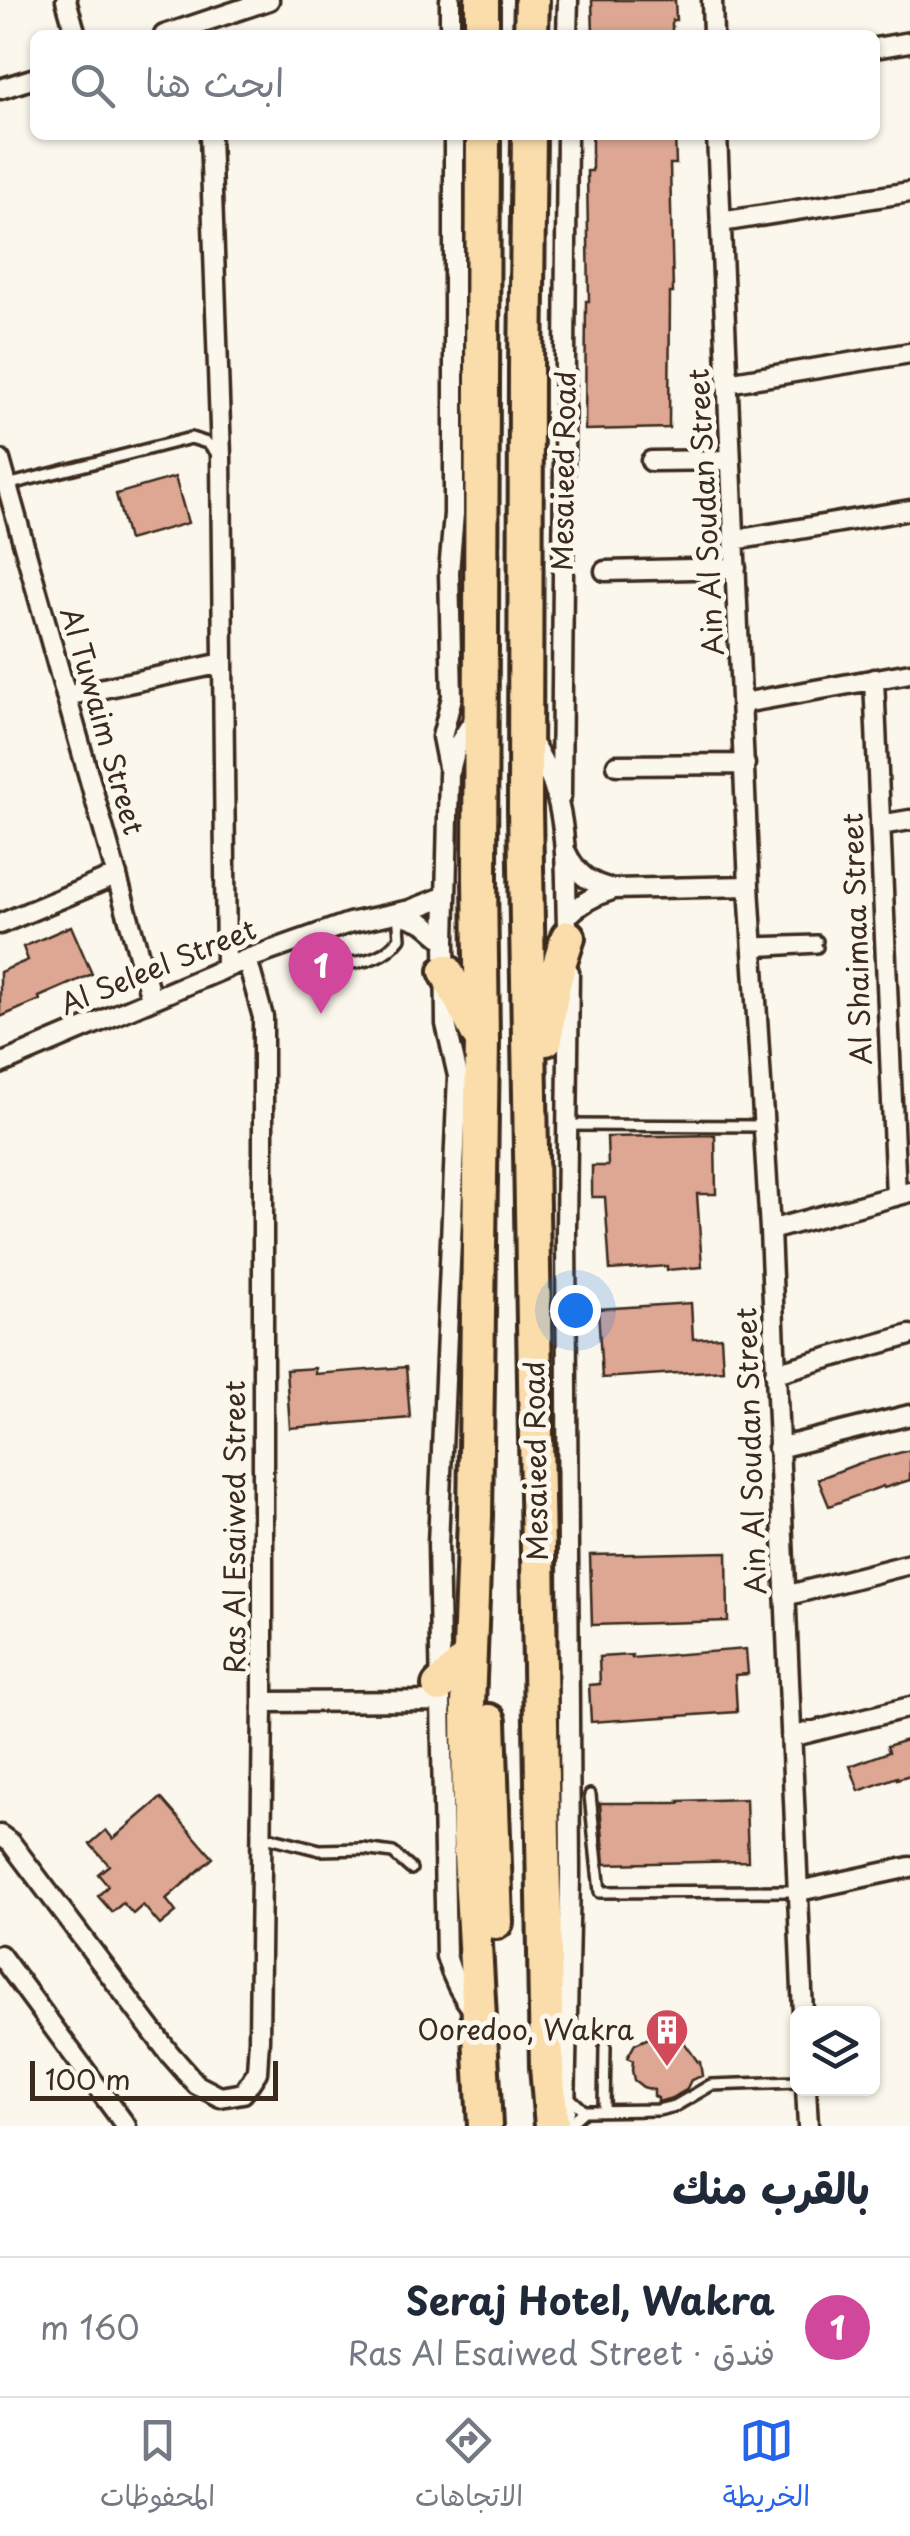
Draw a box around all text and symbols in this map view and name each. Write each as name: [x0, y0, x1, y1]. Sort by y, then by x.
search box: [30, 30, 880, 140]
text: ابحث هنا: [145, 53, 284, 110]
icon: search: [65, 58, 120, 113]
street label: Ain Al Soudan Street: [676, 368, 733, 657]
street label: Mesaieed Road: [539, 371, 586, 571]
street label: Al Tuwaim Street: [50, 602, 156, 839]
street label: Al Shaimaa Street: [830, 812, 881, 1066]
street label: Al Seleel Street: [53, 907, 262, 1025]
pin: 1: [288, 932, 354, 1014]
your location: [550, 1285, 601, 1336]
street label: Ain Al Soudan Street: [723, 1307, 776, 1595]
street label: Mesaieed Road: [511, 1361, 558, 1561]
street label: Ras Al Esaiwed Street: [212, 1380, 255, 1674]
map controls: [790, 2006, 880, 2096]
button: layers: [790, 2006, 880, 2096]
place label: Ooredoo, Wakra: [417, 2007, 635, 2050]
building icon: Ooredoo, Wakra: [644, 2007, 690, 2068]
scale bar: [30, 2056, 278, 2100]
text: 100 m: [45, 2057, 131, 2100]
text: بالقرب منك: [672, 2155, 870, 2218]
text: Seraj Hotel, Wakra: [406, 2271, 775, 2328]
text: 160 m: [40, 2303, 140, 2351]
text: 1: [830, 2303, 845, 2351]
text: فندق · Ras Al Esaiwed Street: [347, 2328, 775, 2376]
tab: المحفوظات: [100, 2413, 215, 2521]
tab: الاتجاهات: [415, 2413, 523, 2521]
tab: الخريطة: [723, 2413, 810, 2521]

